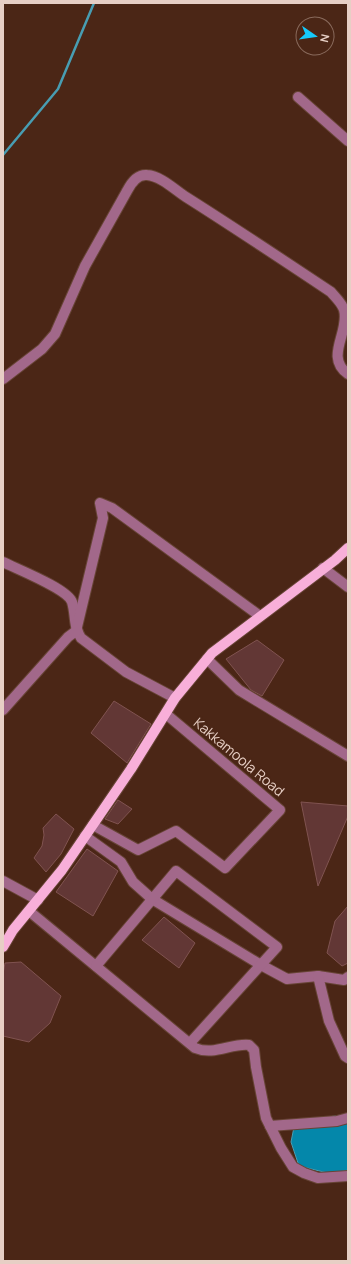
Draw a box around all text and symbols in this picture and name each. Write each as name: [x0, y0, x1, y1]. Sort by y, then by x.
north arrow: [295, 16, 335, 56]
text: N: [317, 33, 333, 44]
street label: Kakkamoola Road: [190, 713, 289, 800]

